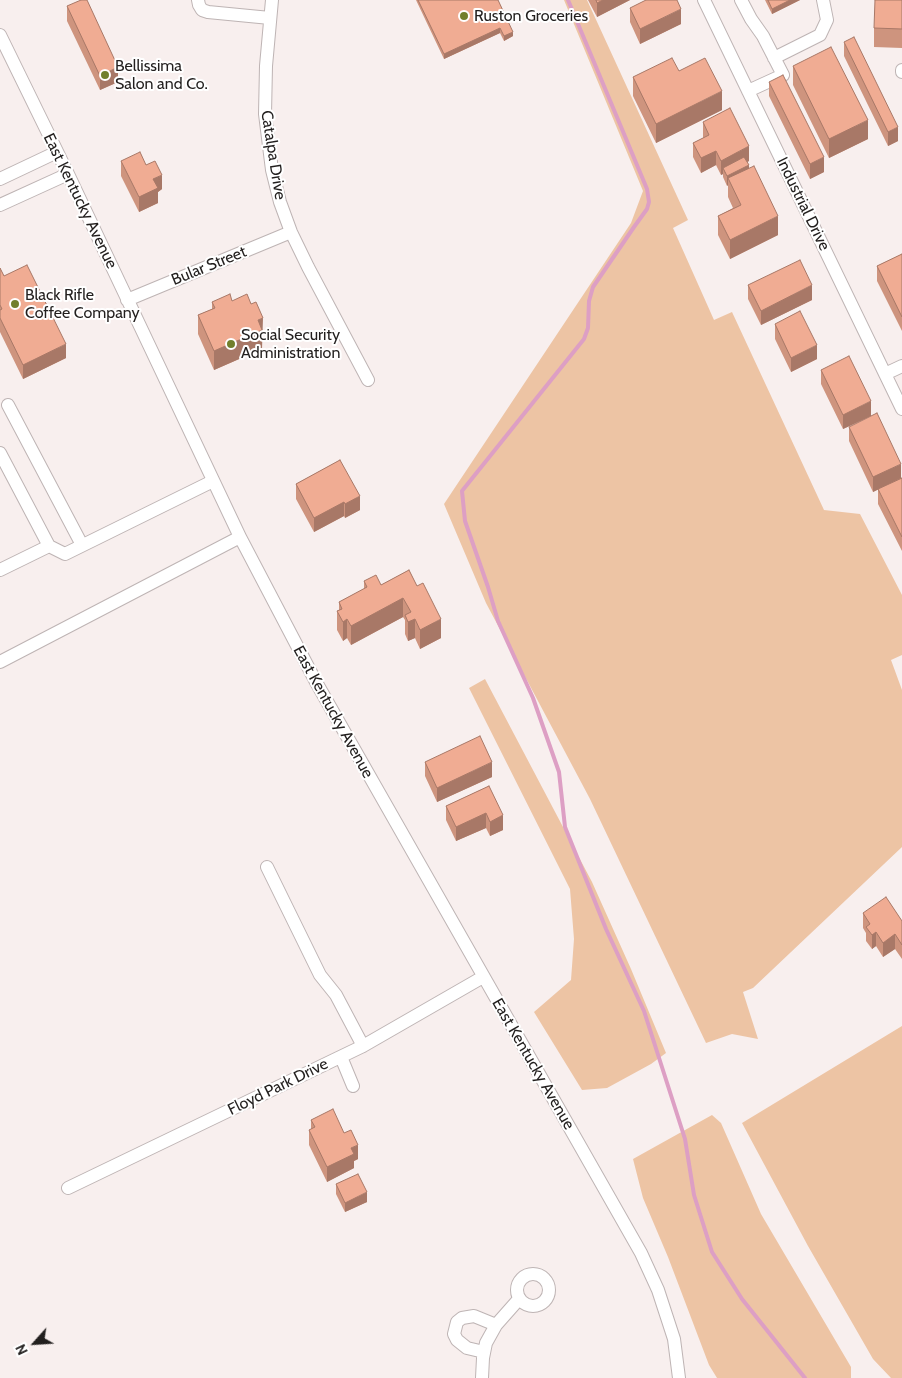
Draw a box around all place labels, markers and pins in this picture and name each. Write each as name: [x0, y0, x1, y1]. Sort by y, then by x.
place label: Ruston Groceries: [474, 6, 588, 26]
marker: Ruston Groceries: [458, 10, 470, 22]
place label: Bellissima Salon and Co.: [115, 56, 208, 94]
marker: Bellissima Salon and Co.: [99, 69, 111, 81]
place label: Black Rifle Coffee Company: [25, 285, 140, 323]
marker: Black Rifle Coffee Company: [9, 298, 21, 310]
place label: Social Security Administration: [241, 325, 340, 363]
marker: Social Security Administration: [225, 338, 237, 350]

